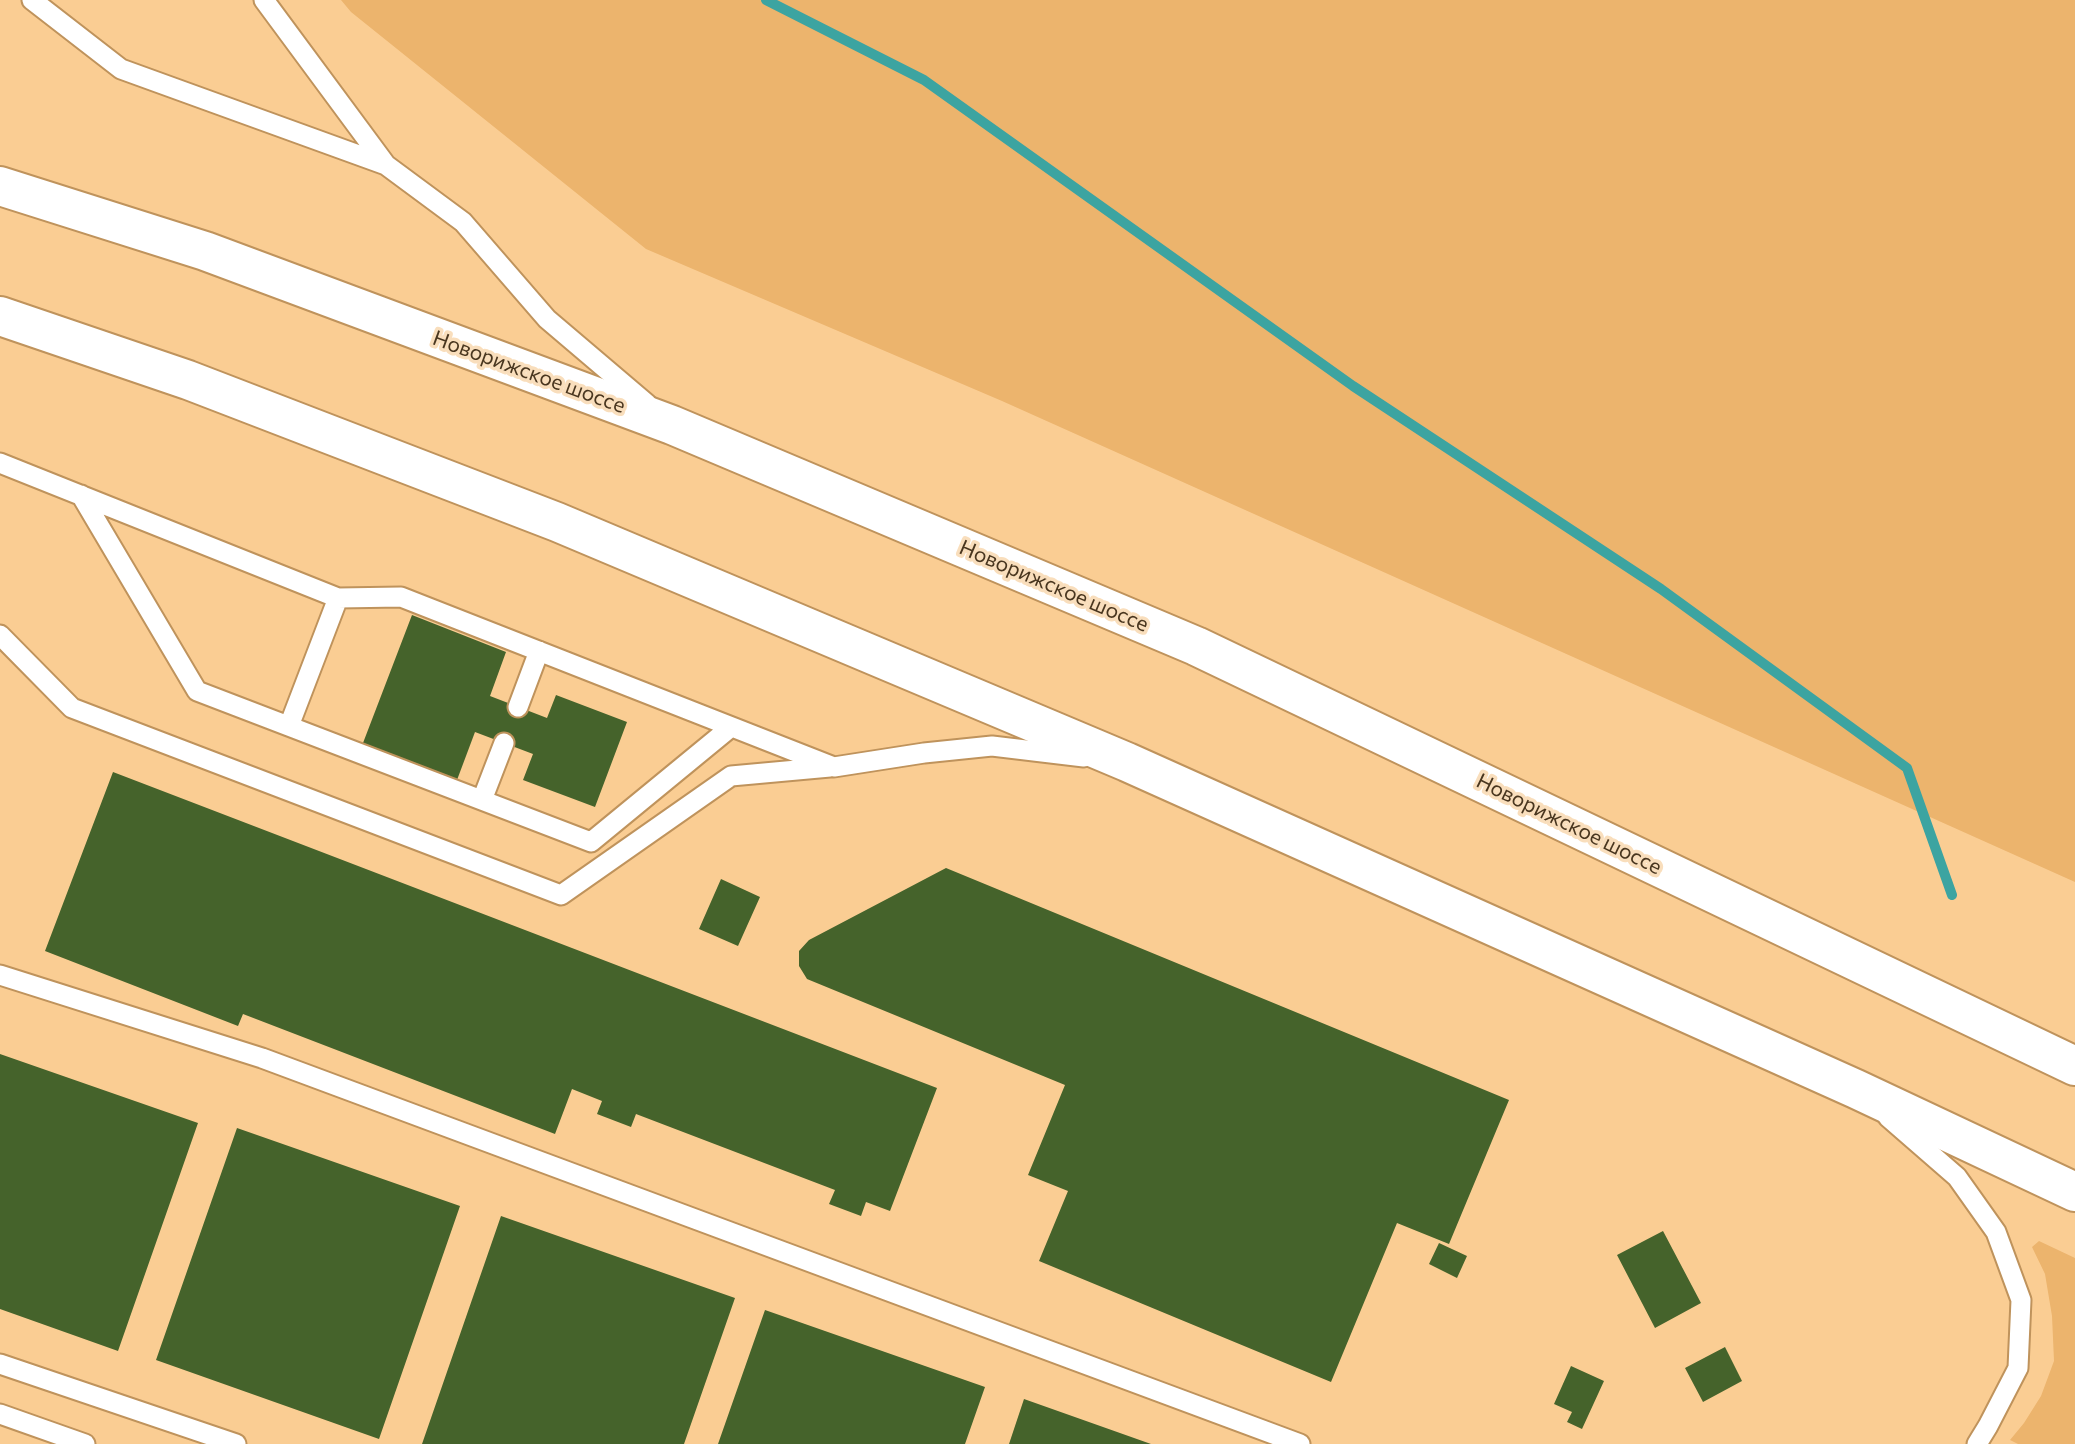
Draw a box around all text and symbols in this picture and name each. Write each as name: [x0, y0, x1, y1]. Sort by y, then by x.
street label: Новорижское шоссе: [429, 325, 629, 419]
street label: Новорижское шоссе: [956, 535, 1152, 637]
street label: Новорижское шоссе: [1472, 768, 1666, 880]

